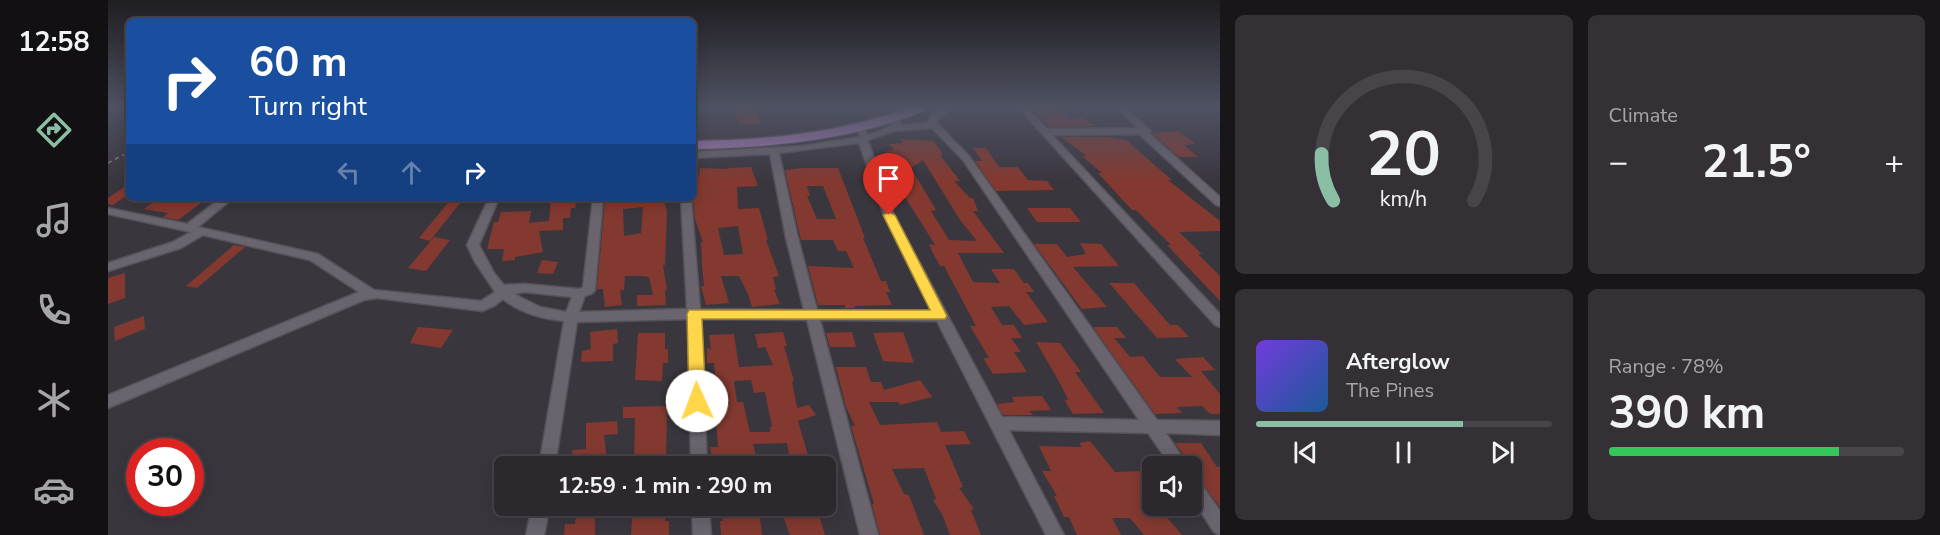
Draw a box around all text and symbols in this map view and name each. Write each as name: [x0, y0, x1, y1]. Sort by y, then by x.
text: 12:58: [18, 24, 90, 61]
text: 60 m: [249, 34, 348, 91]
icon: right: [150, 42, 228, 120]
text: Turn right: [249, 88, 367, 125]
text: Climate: [1609, 102, 1678, 129]
icon: directions: [33, 109, 75, 151]
text: 20: [1366, 112, 1441, 197]
text: 21.5°: [1702, 132, 1811, 193]
text: −: [1609, 140, 1628, 185]
text: +: [1884, 140, 1904, 185]
pin: [863, 153, 914, 215]
icon: left: [332, 156, 365, 189]
icon: ahead: [395, 156, 428, 189]
icon: right: [458, 156, 491, 189]
icon: arrive: [872, 162, 905, 195]
text: km/h: [1380, 185, 1427, 215]
icon: music: [33, 199, 75, 241]
icon: phone: [33, 289, 75, 331]
text: Afterglow: [1346, 347, 1450, 377]
text: Range · 78%: [1609, 353, 1724, 380]
position arrow: [665, 369, 729, 433]
text: The Pines: [1346, 377, 1434, 404]
icon: climate: [33, 379, 75, 421]
text: 390 km: [1609, 383, 1765, 444]
icon: previous: [1289, 436, 1322, 469]
icon: pause: [1387, 436, 1420, 469]
icon: next: [1486, 436, 1519, 469]
speed limit sign: 30: [126, 438, 204, 516]
map controls: [1142, 456, 1202, 516]
button: sound: [1142, 456, 1202, 516]
icon: car: [33, 469, 75, 511]
text: 12:59 · 1 min · 290 m: [558, 471, 772, 501]

